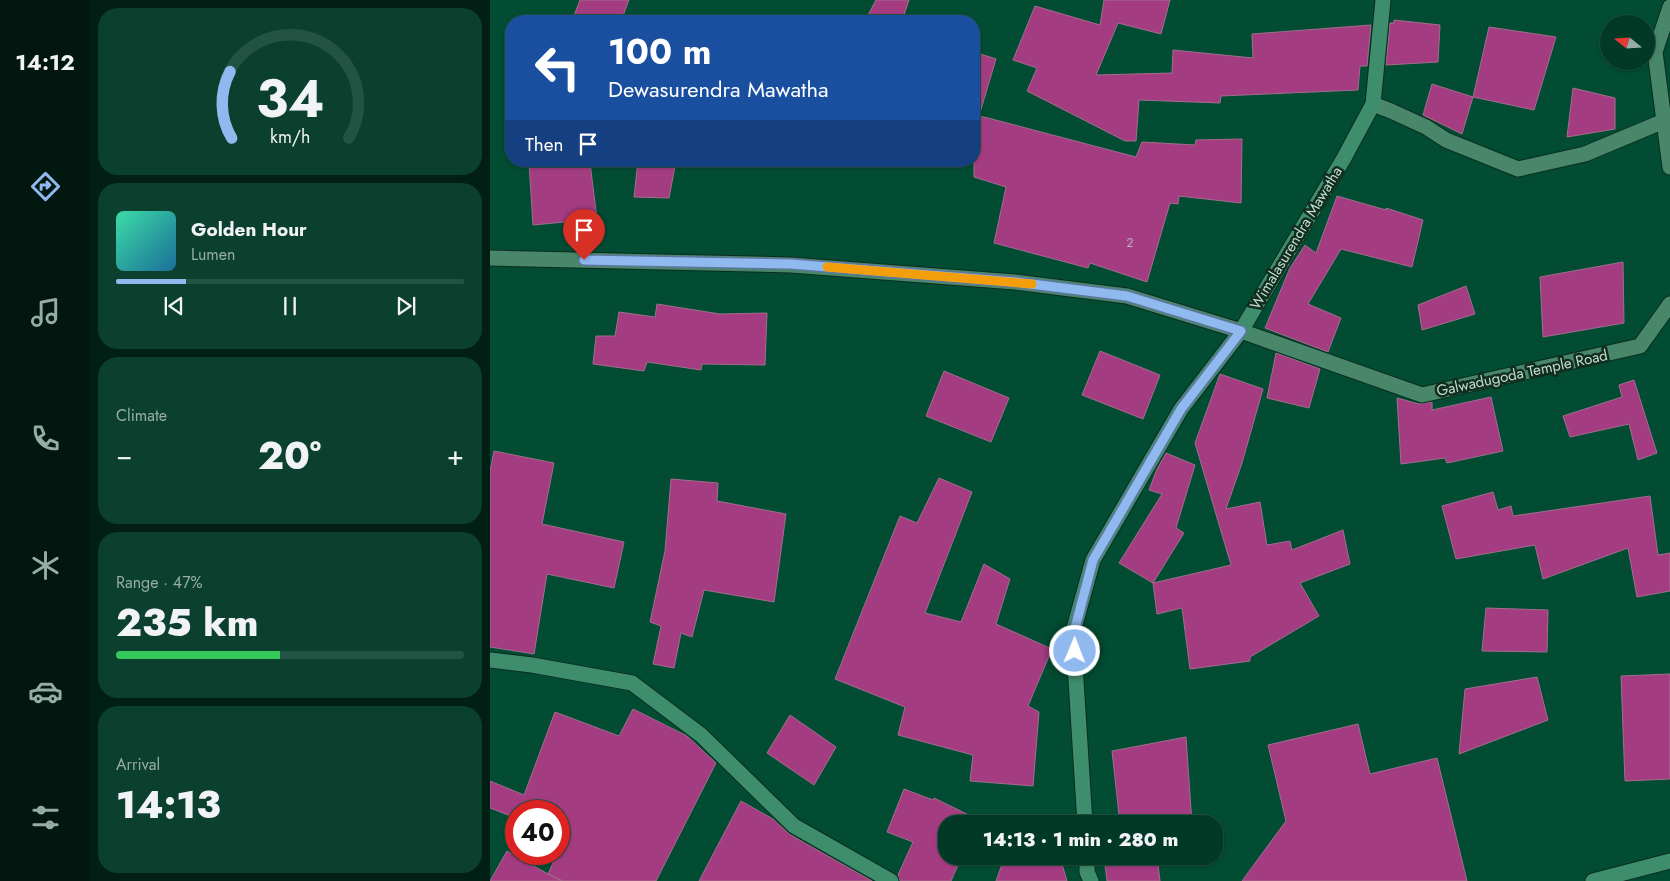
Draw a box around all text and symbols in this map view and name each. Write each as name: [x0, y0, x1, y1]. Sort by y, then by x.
north arrow: [1600, 15, 1655, 70]
map controls: [1600, 15, 1655, 70]
text: 100 m: [608, 27, 711, 77]
icon: left: [525, 35, 590, 100]
text: 14:12: [15, 46, 75, 78]
text: 34: [256, 61, 324, 137]
text: Dewasurendra Mawatha: [608, 73, 829, 105]
text: km/h: [270, 124, 310, 150]
icon: arrive: [574, 130, 602, 158]
text: Then: [525, 131, 564, 158]
street label: Wimalasurendra Mawatha: [1244, 162, 1348, 314]
icon: directions: [28, 169, 63, 204]
pin: [563, 209, 605, 260]
text: Golden Hour: [191, 216, 307, 243]
icon: arrive: [570, 216, 598, 244]
house number: 2: [1127, 234, 1134, 252]
text: Lumen: [191, 243, 235, 266]
icon: previous: [160, 292, 188, 320]
icon: pause: [276, 292, 304, 320]
icon: next: [392, 292, 420, 320]
icon: music: [28, 295, 63, 330]
street label: Galwadugoda Temple Road: [1434, 344, 1610, 402]
text: Climate: [116, 404, 167, 427]
icon: phone: [28, 421, 63, 456]
text: 20°: [258, 428, 321, 483]
text: −: [116, 435, 133, 476]
text: +: [447, 435, 464, 476]
icon: climate: [28, 548, 63, 583]
text: Range · 47%: [116, 571, 203, 594]
text: 235 km: [116, 595, 258, 650]
position arrow: [1048, 624, 1100, 676]
icon: car: [28, 674, 63, 709]
text: Arrival: [116, 753, 160, 776]
text: 14:13: [116, 777, 221, 832]
icon: filters: [28, 800, 63, 835]
speed limit sign: 40: [505, 800, 570, 865]
text: 14:13 · 1 min · 280 m: [983, 826, 1178, 853]

